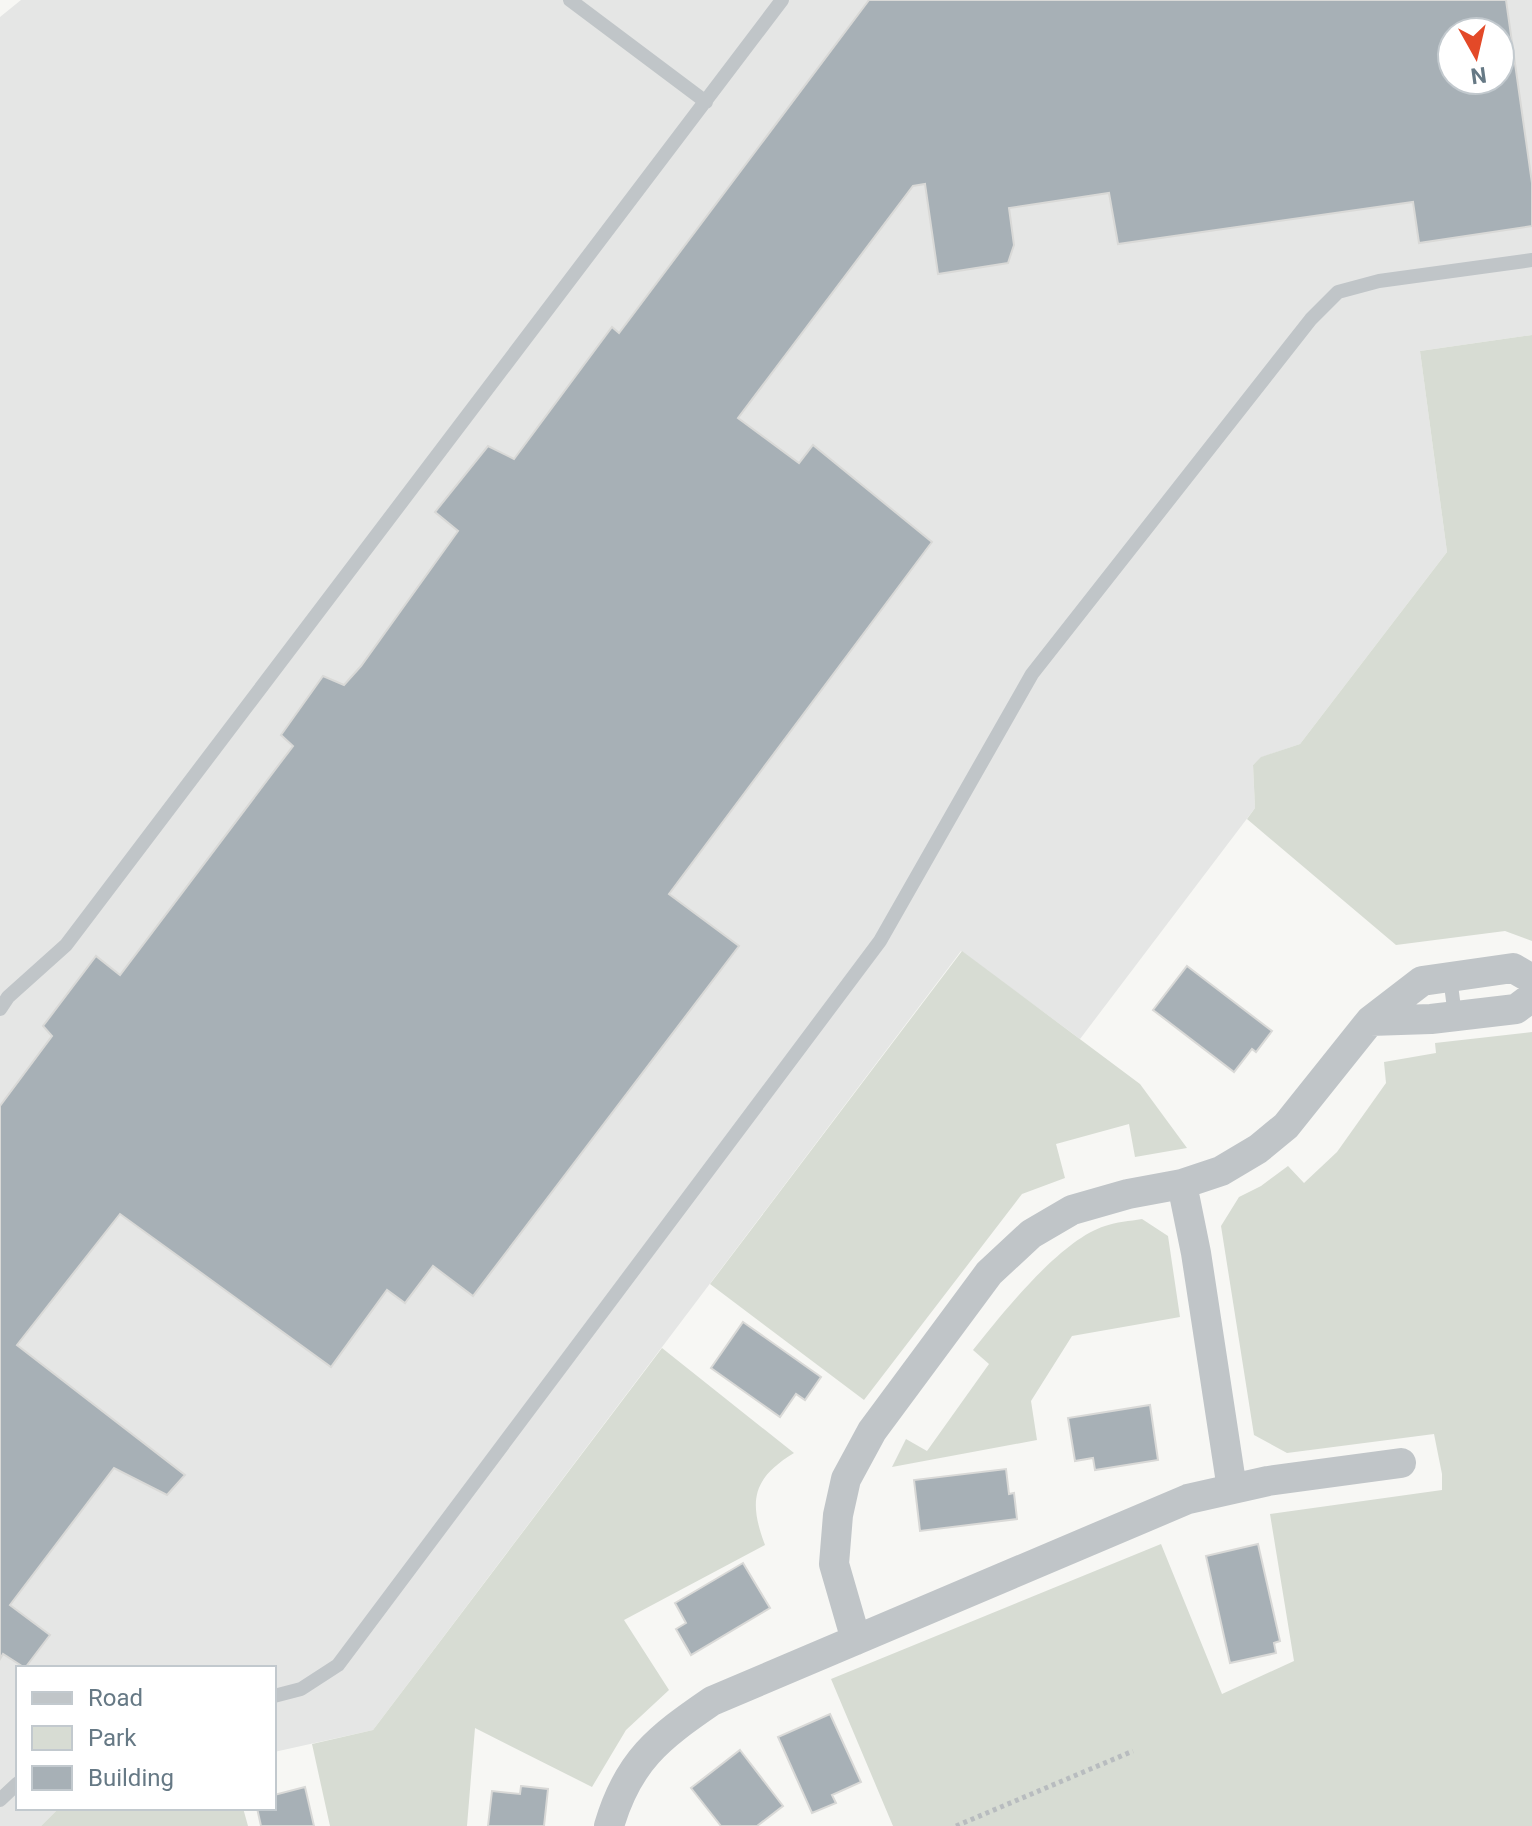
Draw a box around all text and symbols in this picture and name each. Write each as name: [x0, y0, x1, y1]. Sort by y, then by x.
north arrow: [1436, 16, 1516, 96]
text: N: [1469, 62, 1488, 89]
legend: [16, 1666, 276, 1810]
text: Road: [88, 1684, 143, 1712]
text: Park: [88, 1724, 137, 1752]
text: Building: [88, 1764, 174, 1792]

